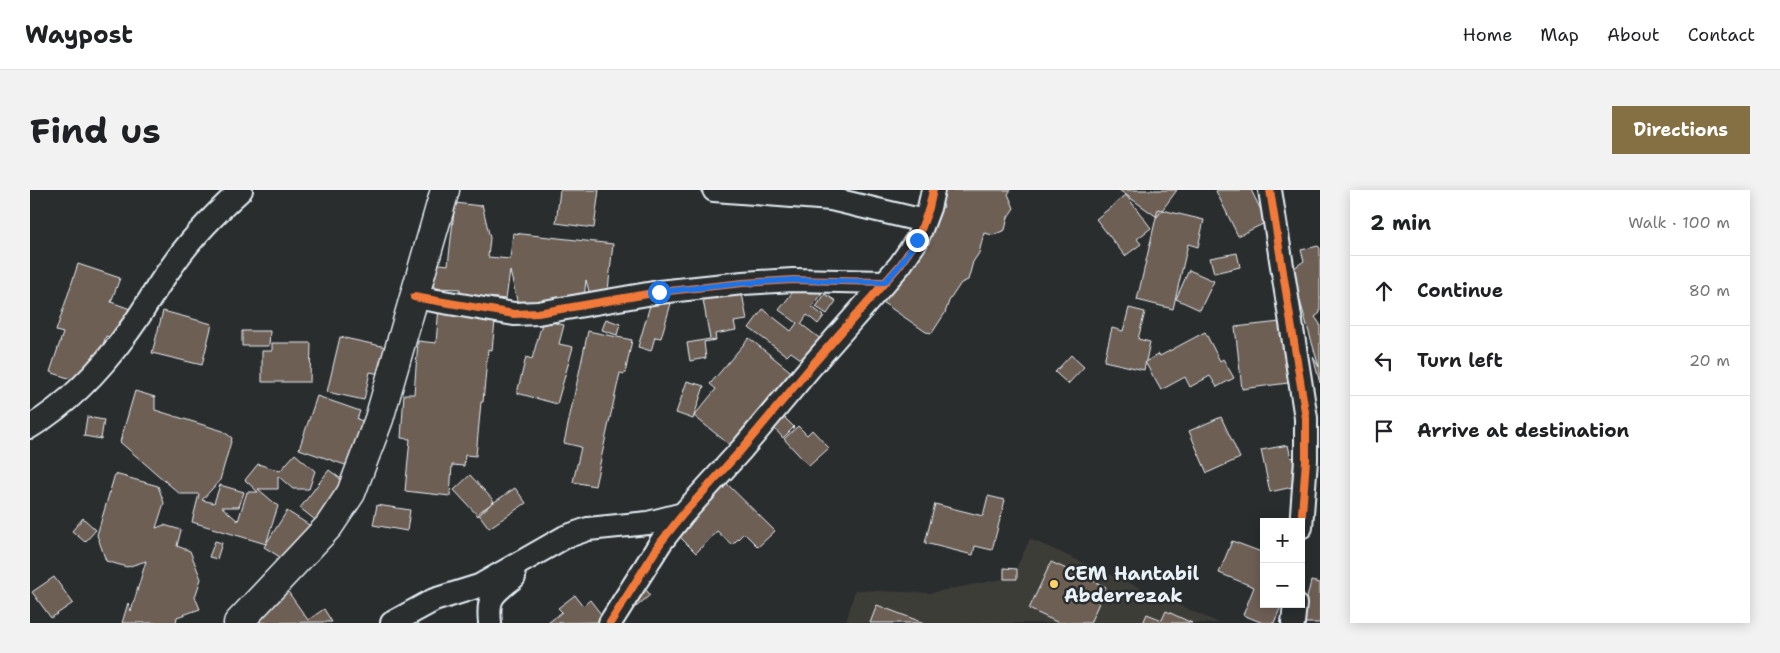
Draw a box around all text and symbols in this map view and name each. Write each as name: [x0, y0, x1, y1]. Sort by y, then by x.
text: Waypost: [25, 19, 133, 51]
text: Home: [1463, 23, 1512, 47]
text: Map: [1540, 23, 1579, 47]
text: About: [1607, 23, 1660, 47]
text: Contact: [1688, 23, 1755, 47]
button: Directions: [1612, 106, 1750, 154]
text: Find us: [30, 107, 161, 154]
text: 2 min: [1370, 209, 1431, 237]
text: Walk · 100 m: [1628, 212, 1730, 233]
route end: [906, 229, 929, 252]
icon: ahead: [1370, 277, 1398, 305]
text: Continue: [1417, 278, 1503, 303]
text: 80 m: [1689, 280, 1730, 301]
route start: [648, 281, 671, 304]
icon: left: [1370, 347, 1398, 375]
text: Turn left: [1417, 348, 1503, 373]
text: 20 m: [1689, 350, 1730, 371]
icon: arrive: [1370, 417, 1398, 445]
text: Arrive at destination: [1417, 418, 1629, 443]
map controls: [1260, 518, 1305, 608]
button: +: [1260, 518, 1305, 563]
place label: CEM Hantabil Abderrezak: [1064, 561, 1200, 608]
button: −: [1260, 563, 1305, 608]
marker: CEM Hantabil Abderrezak: [1048, 578, 1060, 590]

